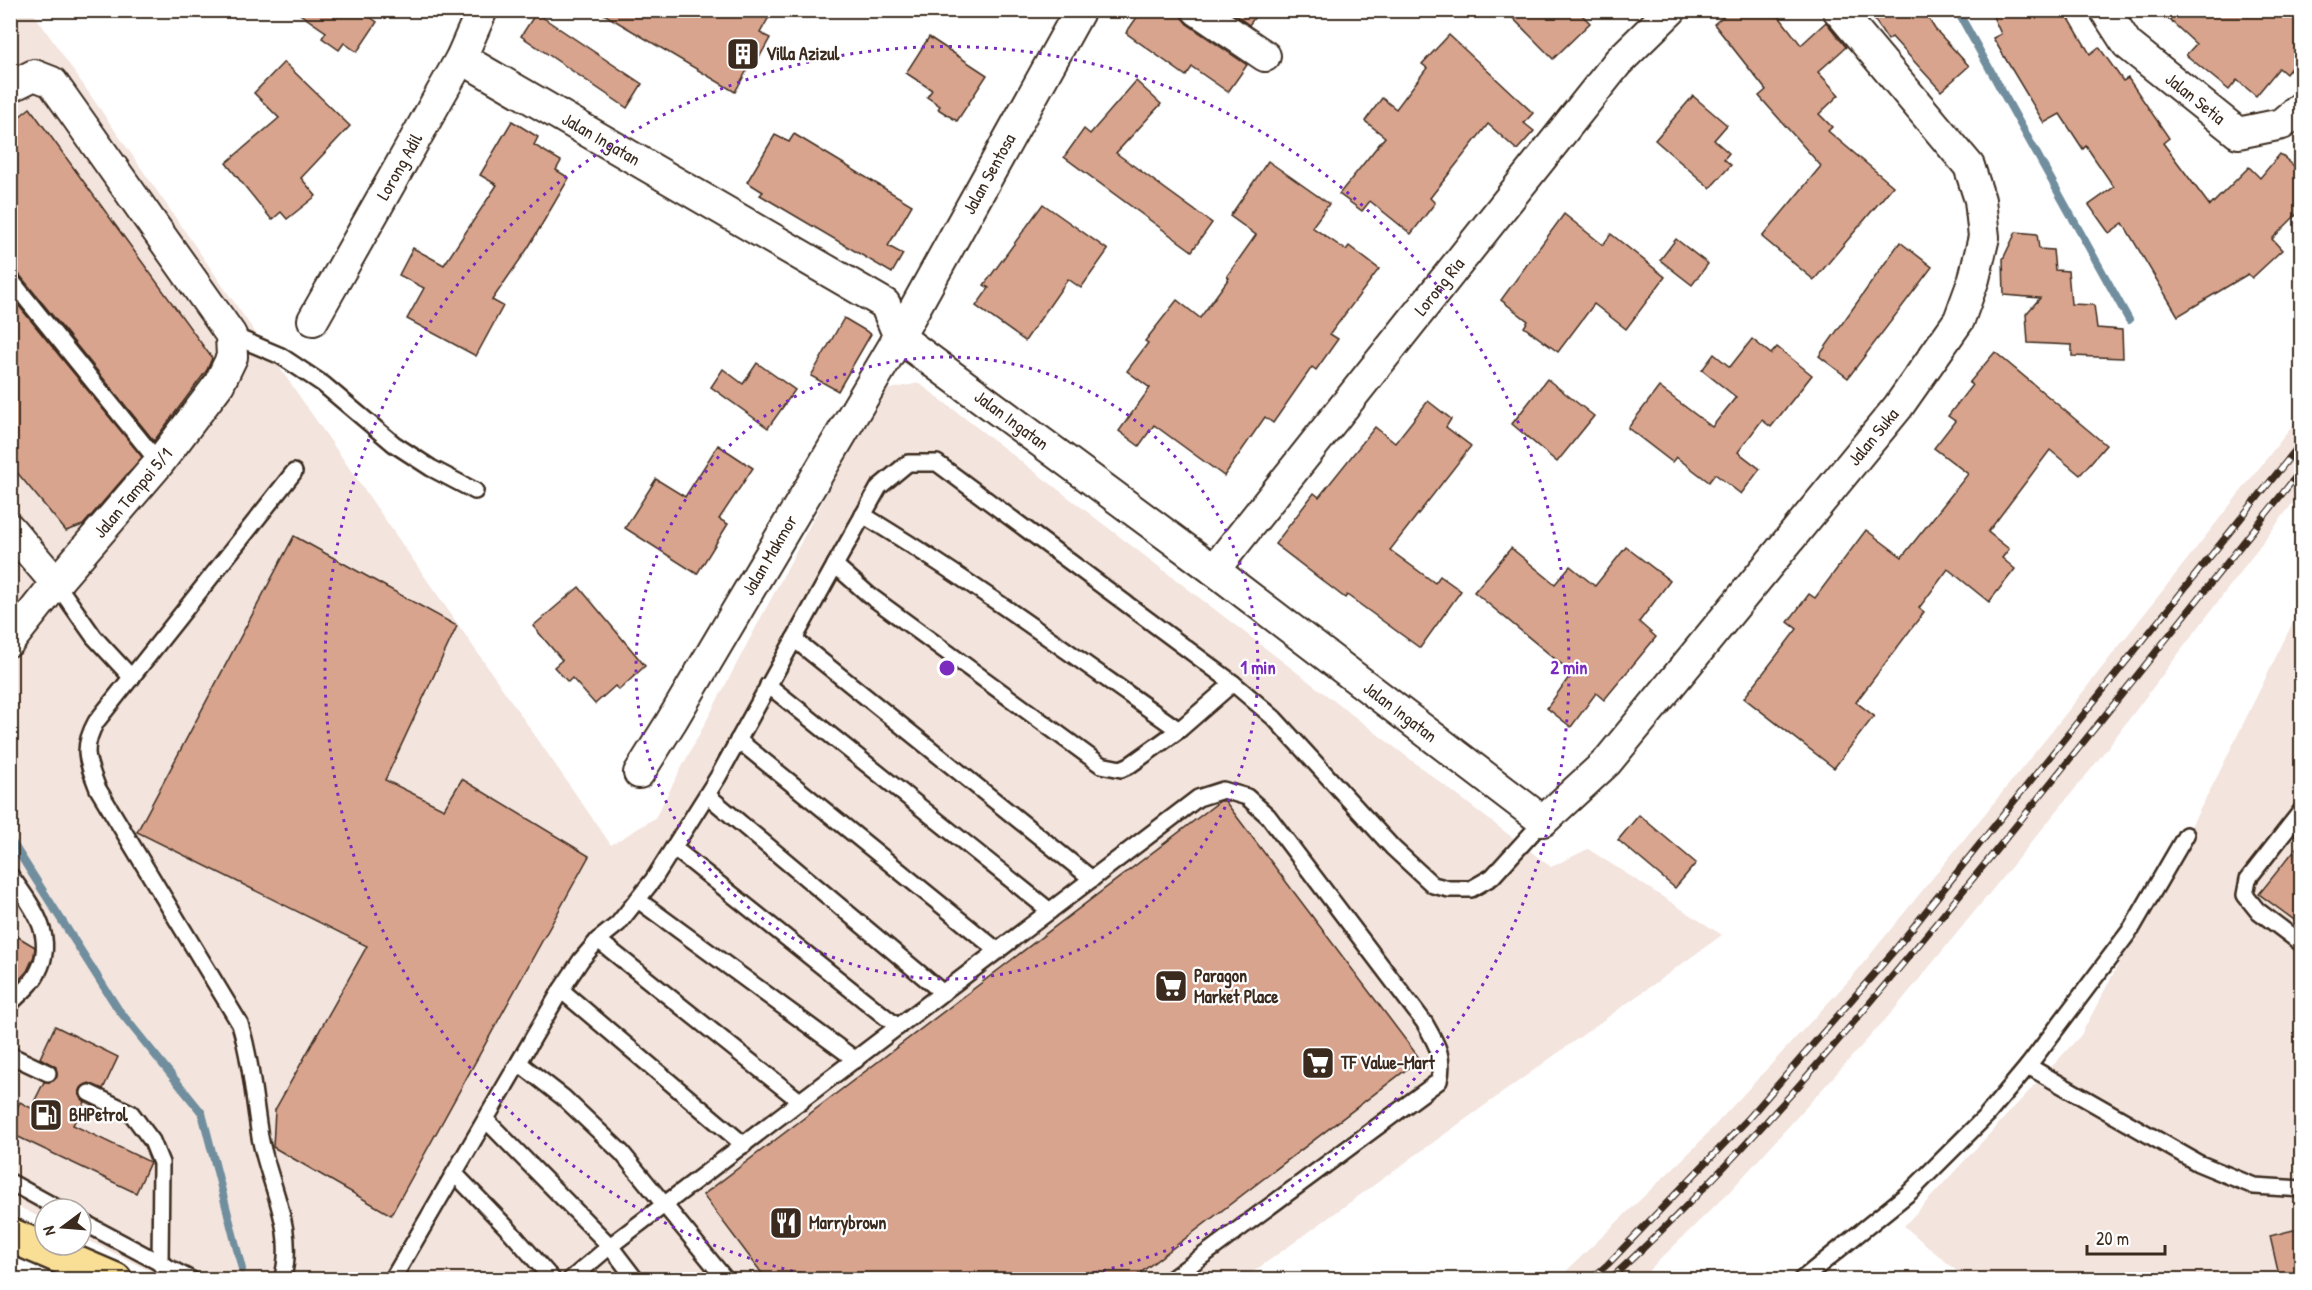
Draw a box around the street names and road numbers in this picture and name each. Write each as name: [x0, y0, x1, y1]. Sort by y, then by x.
street label: Jalan Setia: [2160, 67, 2231, 130]
street label: Jalan Ingatan: [558, 106, 645, 171]
street label: Lorong Adil: [370, 128, 428, 205]
street label: Jalan Sentosa: [956, 129, 1021, 219]
street label: Lorong Ria: [1408, 252, 1470, 321]
street label: Jalan Ingatan: [970, 384, 1054, 456]
street label: Jalan Suka: [1842, 402, 1904, 471]
street label: Jalan Tampoi 5/1: [88, 442, 178, 543]
street label: Jalan Makmor: [736, 510, 803, 600]
street label: Jalan Ingatan: [1358, 675, 1443, 748]

